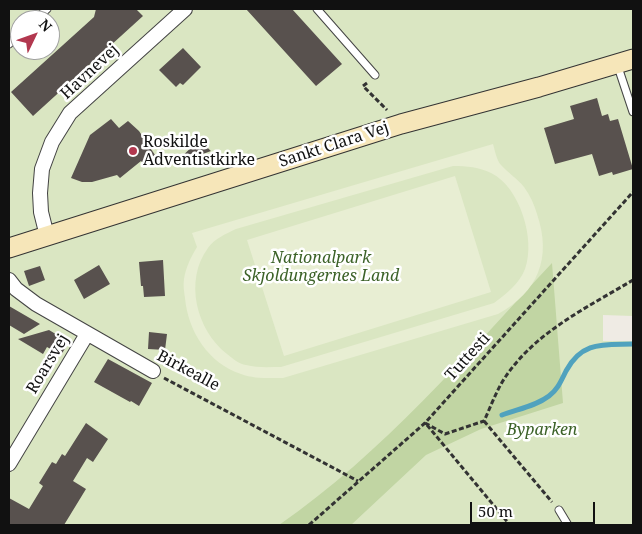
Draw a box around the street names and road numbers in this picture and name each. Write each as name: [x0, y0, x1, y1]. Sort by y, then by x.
street label: Havnevej: [57, 40, 123, 104]
street label: Sankt Clara Vej: [277, 118, 391, 172]
street label: Tuttesti: [442, 329, 494, 385]
street label: Roarsvej: [23, 331, 73, 397]
street label: Birkealle: [153, 347, 223, 395]

